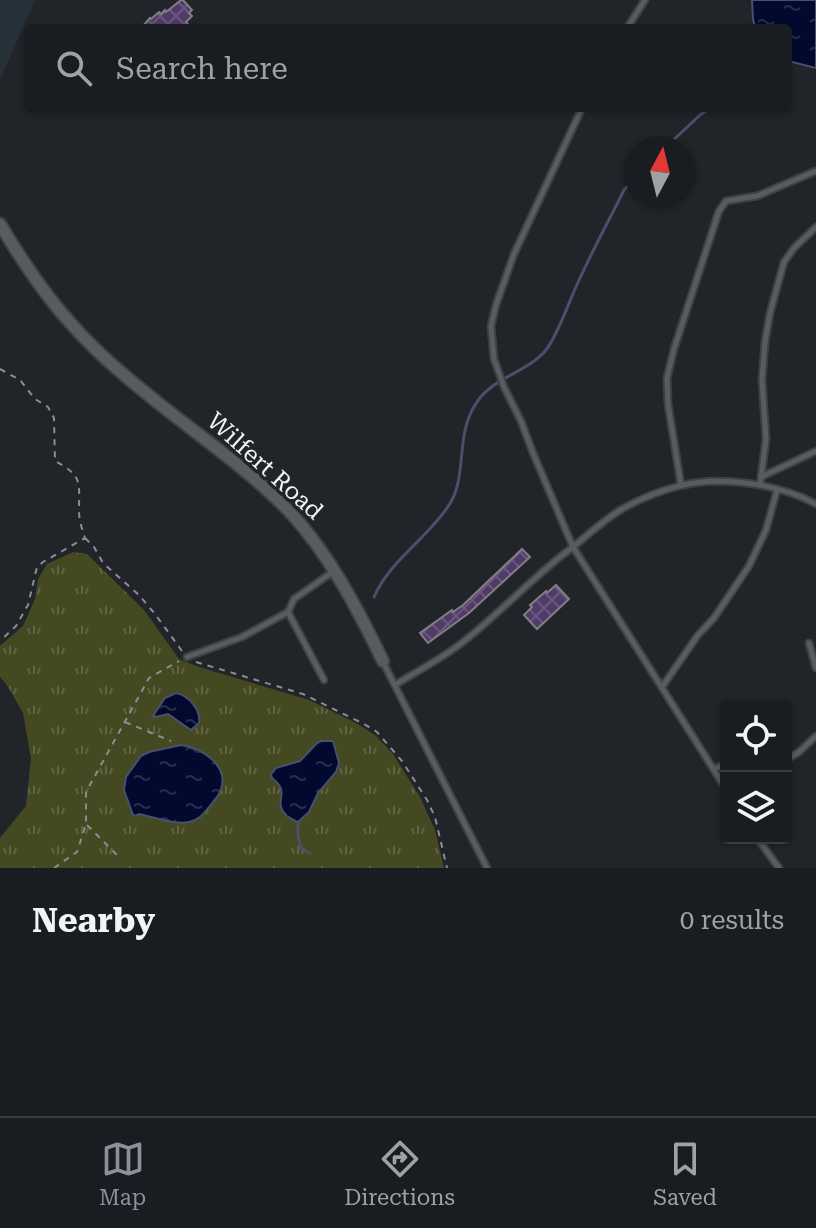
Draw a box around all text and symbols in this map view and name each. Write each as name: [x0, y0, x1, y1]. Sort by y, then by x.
search box: [24, 24, 792, 112]
icon: search: [52, 46, 96, 90]
text: Search here: [116, 51, 288, 86]
north arrow: [624, 136, 696, 208]
street label: Wilfert Road: [201, 407, 329, 525]
map controls: [720, 700, 792, 844]
button: locate: [720, 700, 792, 772]
button: layers: [720, 772, 792, 844]
text: Nearby: [32, 900, 155, 940]
text: 0 results: [680, 905, 784, 935]
tab: Map: [99, 1137, 146, 1210]
tab: Directions: [344, 1137, 455, 1210]
tab: Saved: [653, 1137, 717, 1210]

